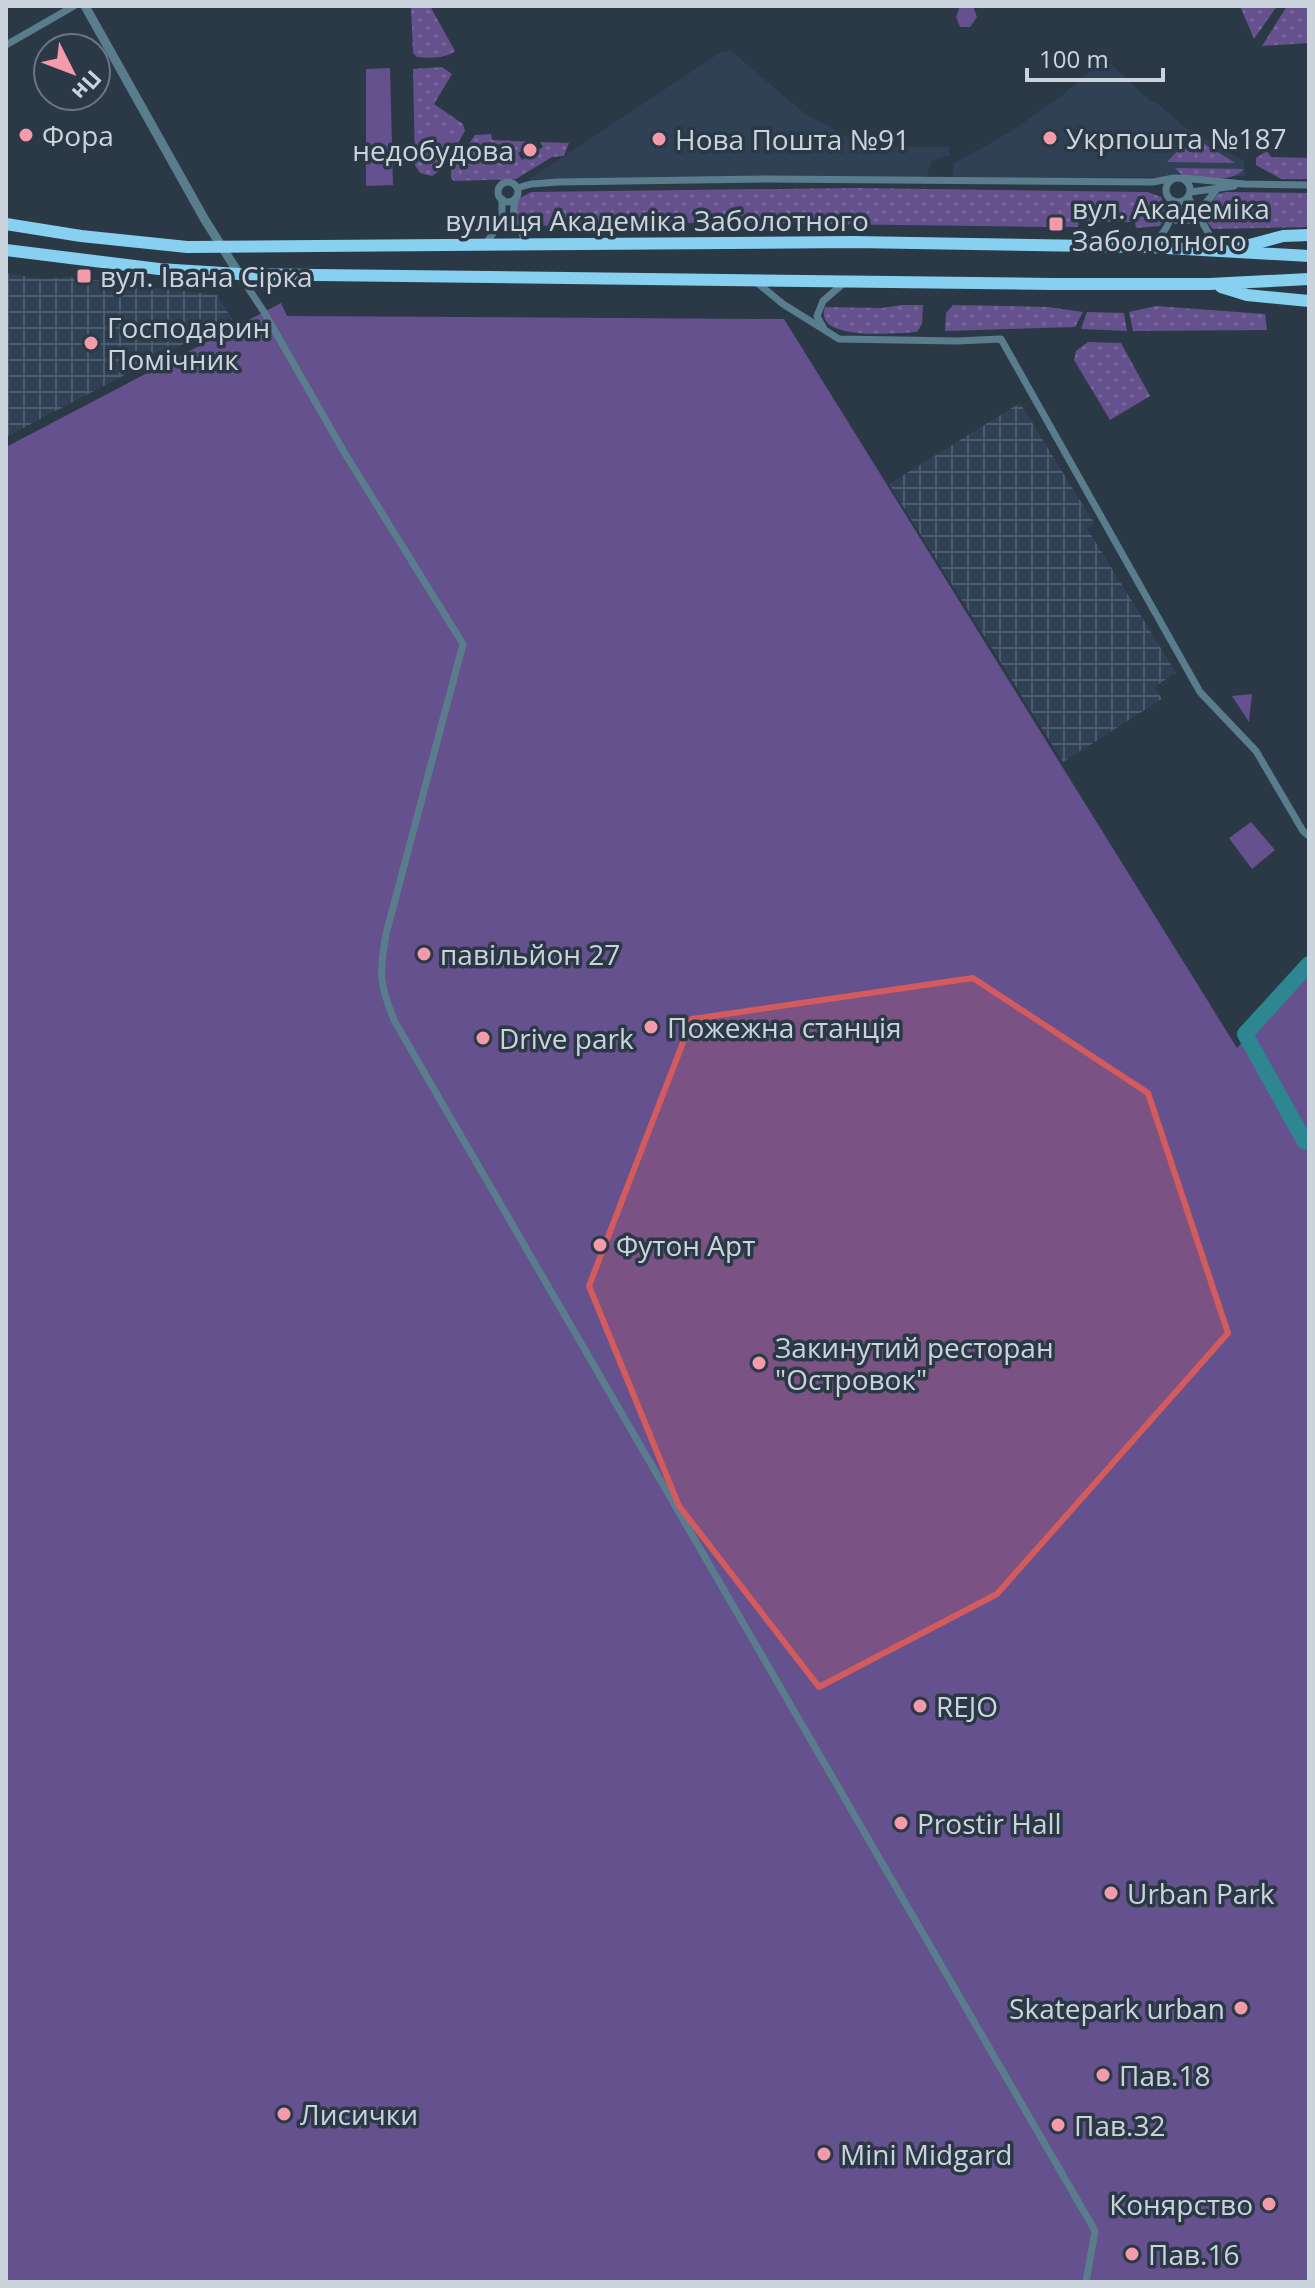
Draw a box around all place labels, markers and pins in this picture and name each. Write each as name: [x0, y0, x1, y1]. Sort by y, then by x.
place label: Фора: [42, 116, 114, 154]
place label: Укрпошта №187: [1066, 119, 1287, 157]
place label: Нова Пошта №91: [675, 120, 910, 158]
marker: Фора: [17, 126, 35, 144]
marker: Укрпошта №187: [1041, 129, 1059, 147]
marker: Нова Пошта №91: [650, 130, 668, 148]
place label: недобудова: [352, 131, 514, 169]
marker: недобудова: [521, 141, 539, 159]
place label: вул. Академіка Заболотного: [1072, 189, 1270, 259]
marker: вул. Академіка Заболотного: [1047, 215, 1065, 233]
place label: вул. Івана Сірка: [100, 257, 313, 295]
marker: вул. Івана Сірка: [75, 267, 93, 285]
place label: Господарин Помічник: [107, 308, 270, 378]
marker: Господарин Помічник: [82, 334, 100, 352]
place label: павільйон 27: [440, 935, 620, 973]
marker: павільйон 27: [415, 945, 433, 963]
place label: Пожежна станція: [667, 1008, 902, 1046]
marker: Пожежна станція: [642, 1018, 660, 1036]
place label: Drive park: [499, 1019, 634, 1057]
marker: Drive park: [474, 1029, 492, 1047]
place label: Футон Арт: [616, 1226, 755, 1264]
marker: Футон Арт: [591, 1236, 609, 1254]
place label: Закинутий ресторан "Островок": [775, 1328, 1054, 1398]
marker: Закинутий ресторан "Островок": [750, 1354, 768, 1372]
place label: REJO: [936, 1687, 998, 1725]
marker: REJO: [911, 1697, 929, 1715]
place label: Prostir Hall: [917, 1804, 1062, 1842]
marker: Prostir Hall: [892, 1814, 910, 1832]
place label: Urban Park: [1127, 1874, 1275, 1912]
marker: Urban Park: [1102, 1884, 1120, 1902]
place label: Skatepark urban: [1009, 1989, 1225, 2027]
marker: Skatepark urban: [1232, 1999, 1250, 2017]
place label: Пав.18: [1119, 2056, 1210, 2094]
marker: Пав.18: [1094, 2066, 1112, 2084]
place label: Лисички: [300, 2095, 418, 2133]
marker: Лисички: [275, 2105, 293, 2123]
place label: Пав.32: [1074, 2106, 1165, 2144]
marker: Пав.32: [1049, 2116, 1067, 2134]
place label: Mini Midgard: [840, 2135, 1012, 2173]
marker: Mini Midgard: [815, 2145, 833, 2163]
place label: Конярство: [1109, 2185, 1253, 2223]
marker: Конярство: [1260, 2195, 1278, 2213]
place label: Пав.16: [1148, 2235, 1239, 2273]
marker: Пав.16: [1123, 2245, 1141, 2263]

